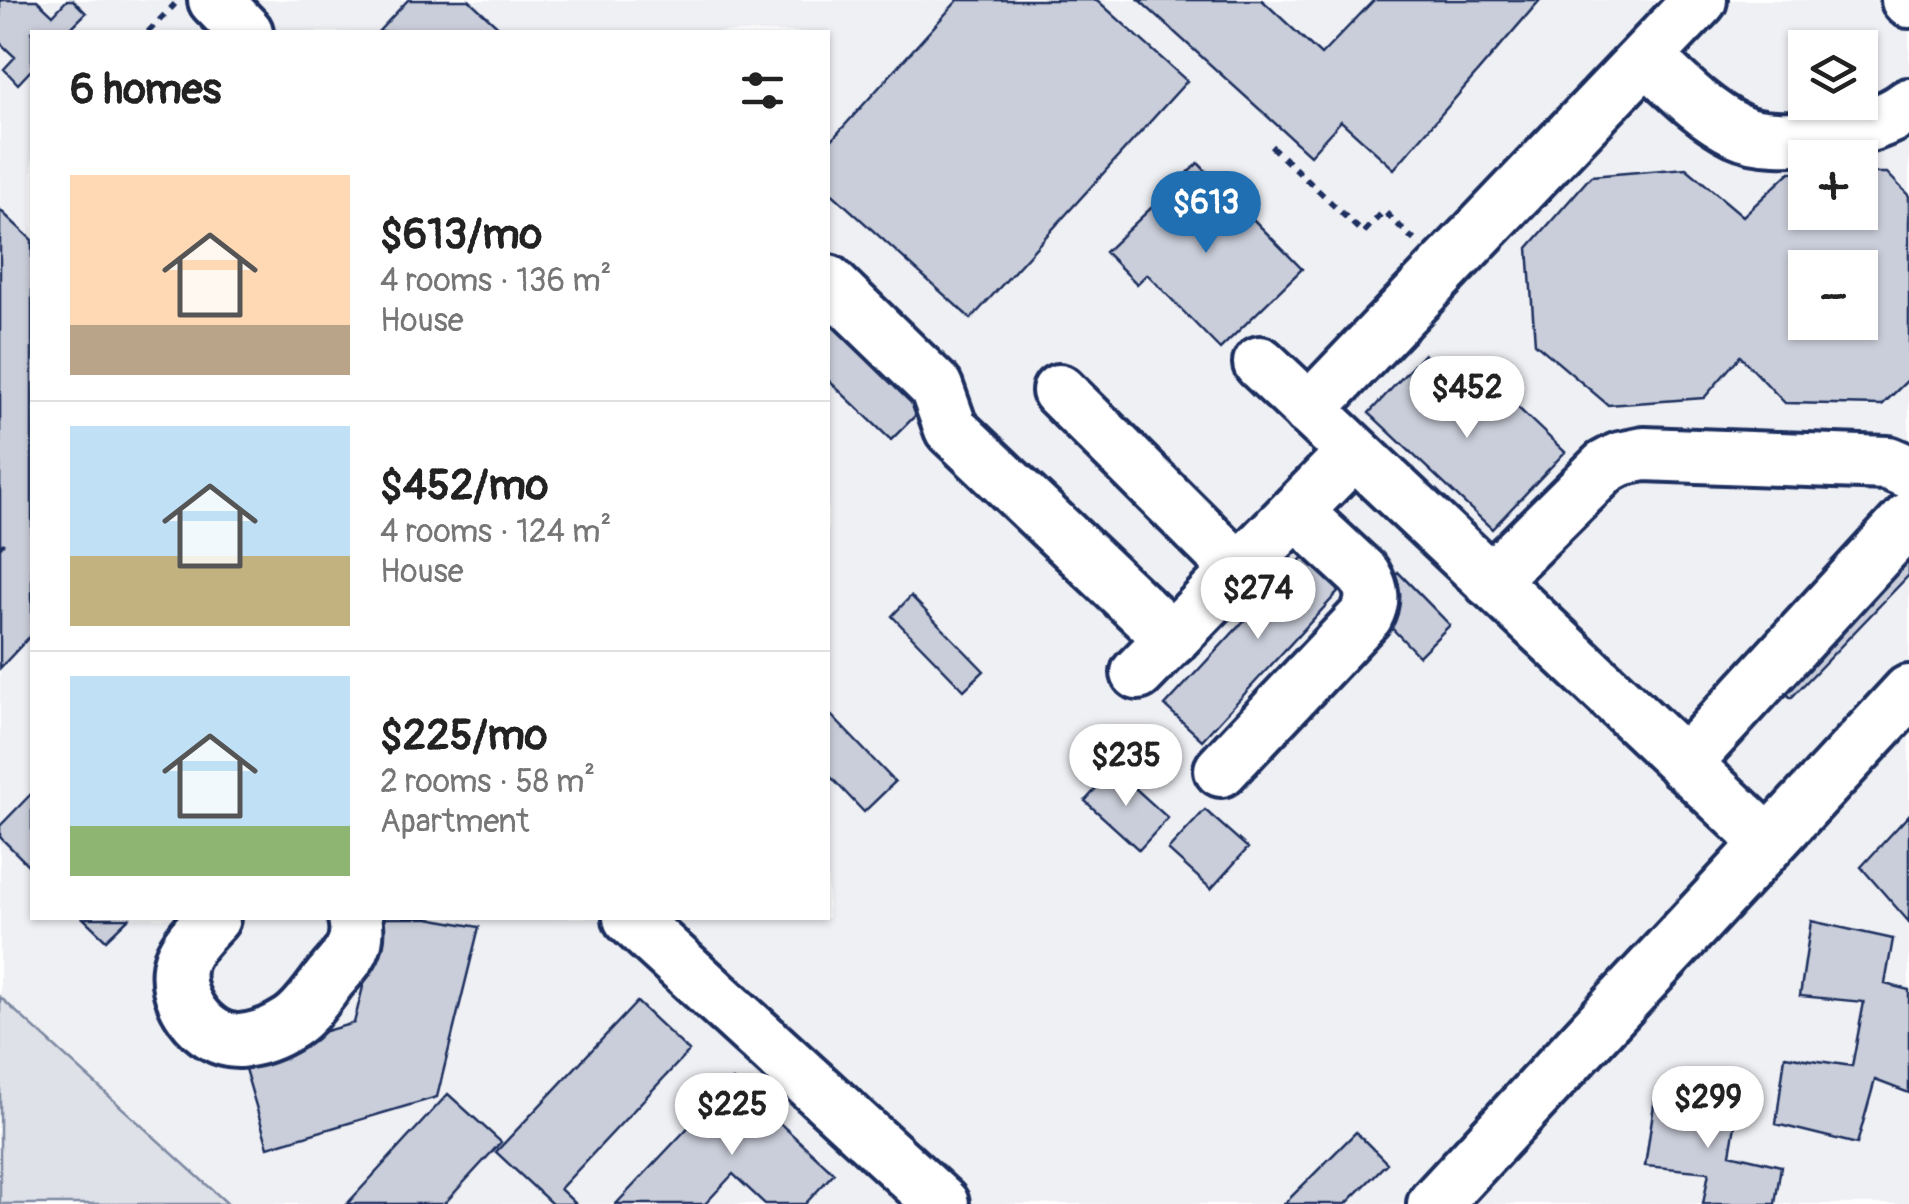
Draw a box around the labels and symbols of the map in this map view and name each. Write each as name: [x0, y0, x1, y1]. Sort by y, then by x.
pin: $613: [1147, 171, 1265, 256]
pin: $452: [1408, 356, 1526, 441]
pin: $274: [1199, 557, 1317, 642]
pin: $235: [1067, 724, 1185, 809]
pin: $299: [1649, 1066, 1767, 1151]
pin: $225: [673, 1073, 791, 1158]

